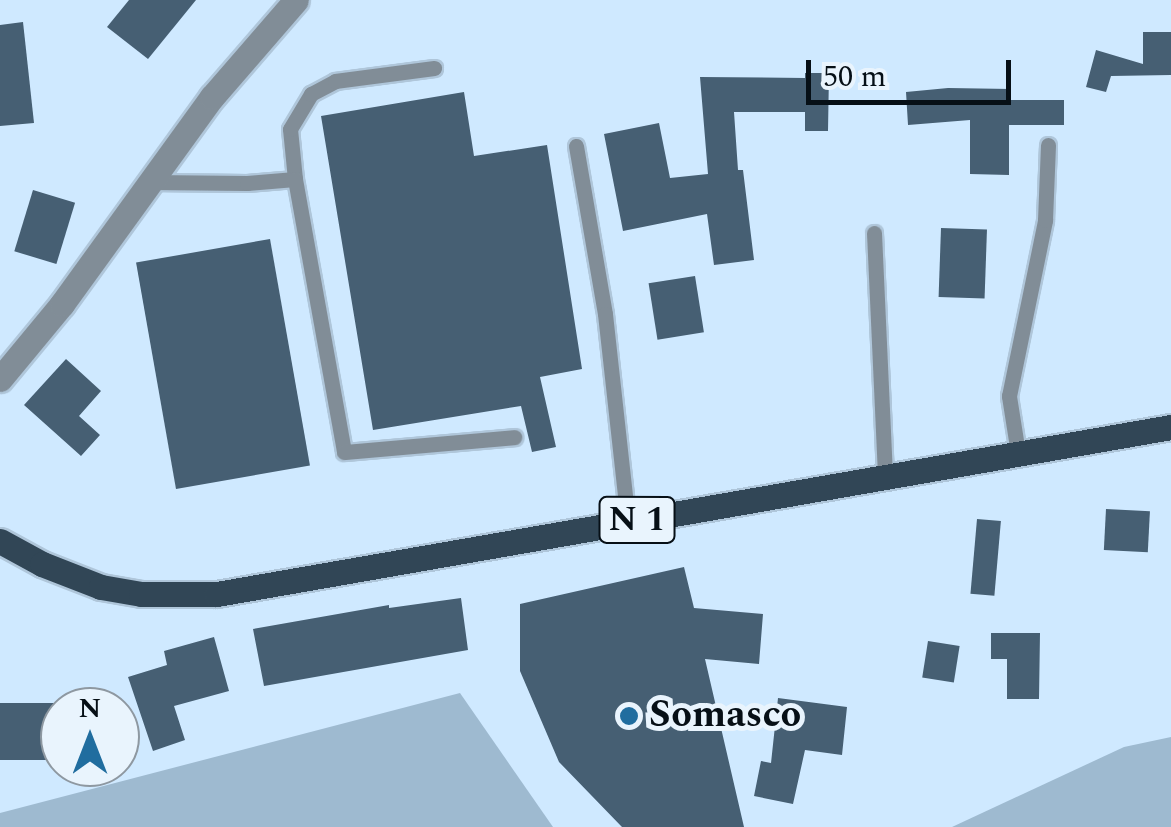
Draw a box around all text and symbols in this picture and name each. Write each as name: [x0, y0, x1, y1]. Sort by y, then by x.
scale bar: [811, 40, 1016, 102]
text: 50 m: [823, 54, 886, 100]
road number: N 1: [597, 490, 677, 550]
north arrow: [40, 687, 140, 787]
text: N: [79, 687, 101, 730]
place label: Somasco: [649, 693, 801, 739]
marker: Somasco: [618, 705, 640, 727]

